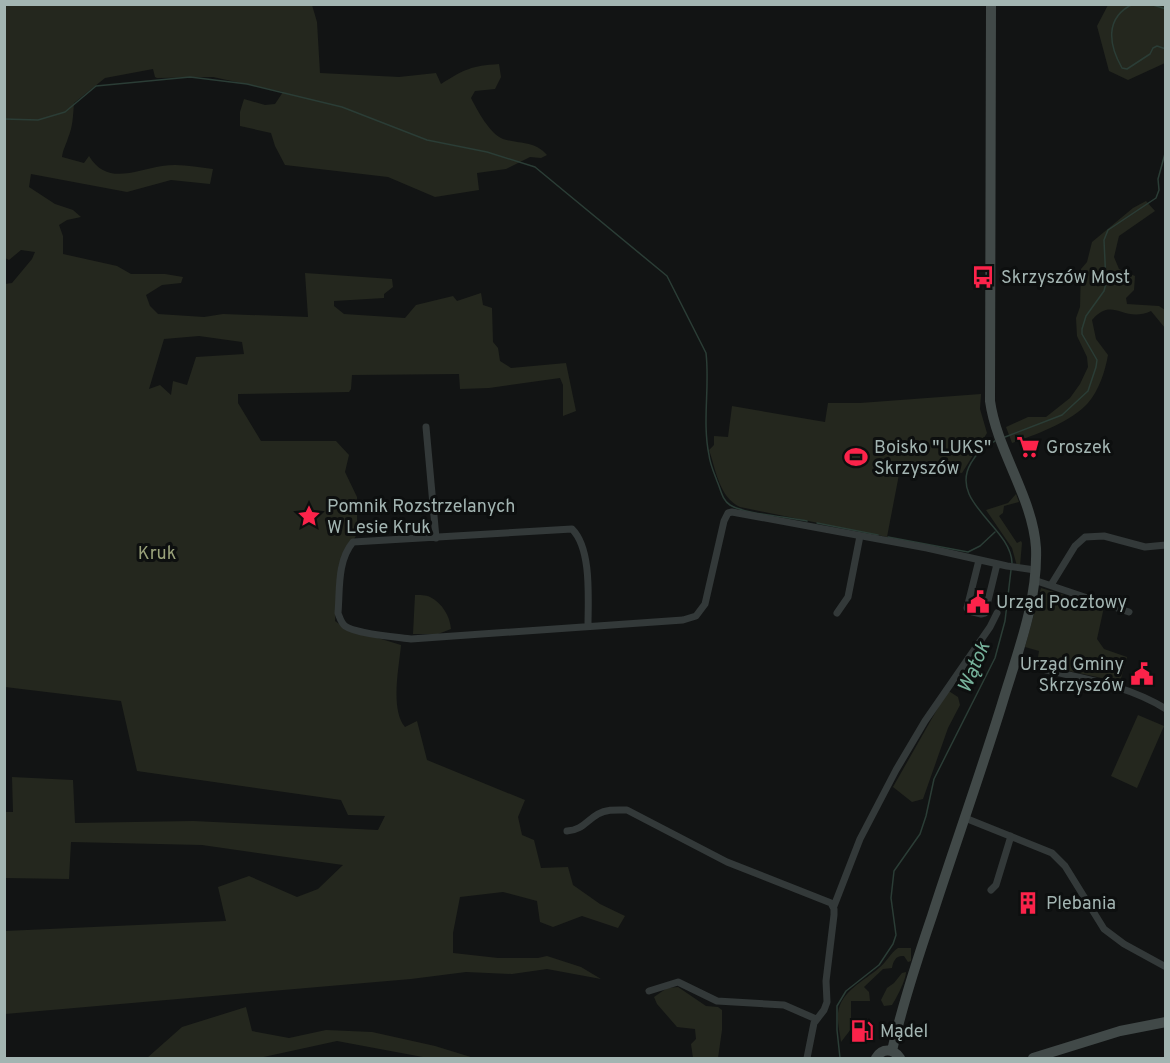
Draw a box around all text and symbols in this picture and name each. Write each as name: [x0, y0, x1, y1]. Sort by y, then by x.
bus stop icon: Skrzyszów Most: [970, 264, 996, 290]
place label: Skrzyszów Most: [1001, 267, 1130, 290]
supermarket icon: Groszek: [1015, 434, 1041, 460]
place label: Boisko "LUKS" Skrzyszów: [874, 437, 991, 481]
place label: Groszek: [1046, 437, 1111, 460]
sports icon: Boisko "LUKS" Skrzyszów: [843, 444, 869, 470]
place label: Pomnik Rozstrzelanych W Lesie Kruk: [327, 496, 515, 540]
place icon: Pomnik Rozstrzelanych W Lesie Kruk: [296, 503, 322, 529]
park label: Kruk: [138, 543, 176, 566]
public building icon: Urząd Pocztowy: [965, 589, 991, 615]
place label: Urząd Pocztowy: [996, 592, 1127, 615]
water label: Wątok: [952, 637, 998, 697]
place label: Urząd Gminy Skrzyszów: [1020, 654, 1124, 698]
public building icon: Urząd Gminy Skrzyszów: [1129, 661, 1155, 687]
building icon: Plebania: [1015, 890, 1041, 916]
place label: Plebania: [1046, 893, 1116, 916]
fuel station icon: Mądel: [849, 1018, 875, 1044]
place label: Mądel: [880, 1021, 928, 1044]

